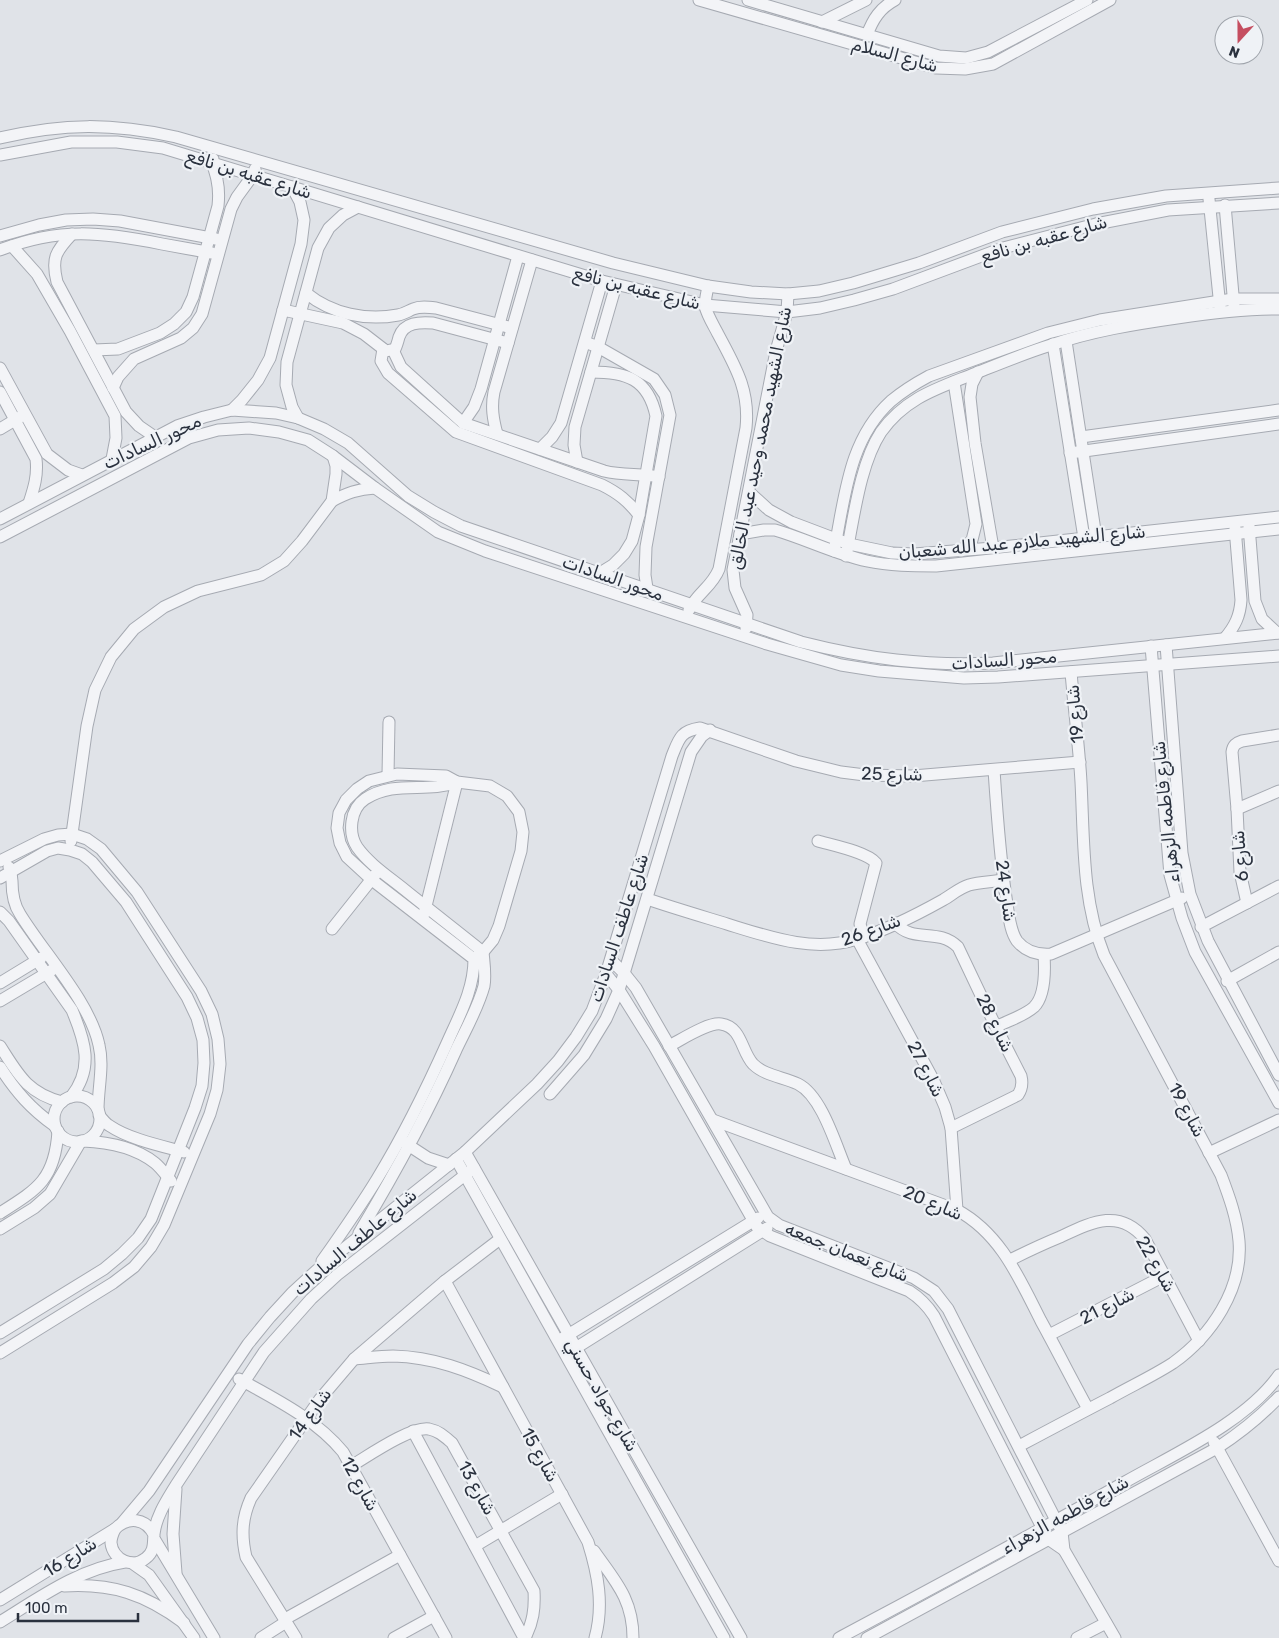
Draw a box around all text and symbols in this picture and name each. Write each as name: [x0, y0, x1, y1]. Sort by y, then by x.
north arrow: [1214, 15, 1264, 65]
street label: شارع السلام: [849, 33, 941, 78]
text: N: [1227, 42, 1242, 61]
street label: شارع عقبه بن نافع: [183, 144, 314, 205]
street label: شارع عقبه بن نافع: [978, 210, 1110, 269]
street label: شارع عقبه بن نافع: [571, 262, 703, 316]
street label: شارع الشهيد محمد وحيد عبد الخالق: [724, 305, 797, 572]
street label: محور السادات: [99, 410, 205, 474]
street label: شارع الشهيد ملازم عبد الله شعبان: [898, 520, 1147, 565]
street label: محور السادات: [559, 550, 667, 606]
street label: محور السادات: [951, 645, 1057, 675]
street label: شارع 19: [1061, 684, 1090, 744]
street label: شارع فاطمه الزهراء: [1148, 740, 1185, 884]
street label: شارع 25: [861, 762, 923, 787]
street label: شارع 6: [1227, 829, 1254, 882]
street label: شارع عاطف السادات: [585, 851, 654, 1005]
street label: شارع 24: [990, 859, 1021, 923]
street label: شارع 26: [838, 909, 904, 952]
street label: شارع 28: [971, 990, 1019, 1056]
street label: شارع 27: [902, 1037, 949, 1101]
street label: شارع 19: [1163, 1079, 1210, 1142]
street label: شارع 20: [900, 1181, 966, 1226]
street label: شارع عاطف السادات: [289, 1184, 422, 1301]
street label: شارع نعمان جمعه: [782, 1217, 912, 1288]
street label: شارع 22: [1130, 1232, 1181, 1297]
street label: شارع 21: [1076, 1283, 1139, 1330]
street label: شارع جواد حسني: [559, 1334, 643, 1457]
street label: شارع 14: [284, 1384, 337, 1445]
street label: شارع 15: [515, 1424, 564, 1486]
street label: شارع 12: [335, 1453, 384, 1515]
street label: شارع 13: [452, 1457, 501, 1520]
street label: شارع فاطمه الزهراء: [997, 1471, 1133, 1560]
street label: شارع 16: [39, 1532, 101, 1583]
scale bar: [18, 1590, 138, 1622]
text: 100 m: [25, 1599, 67, 1617]

